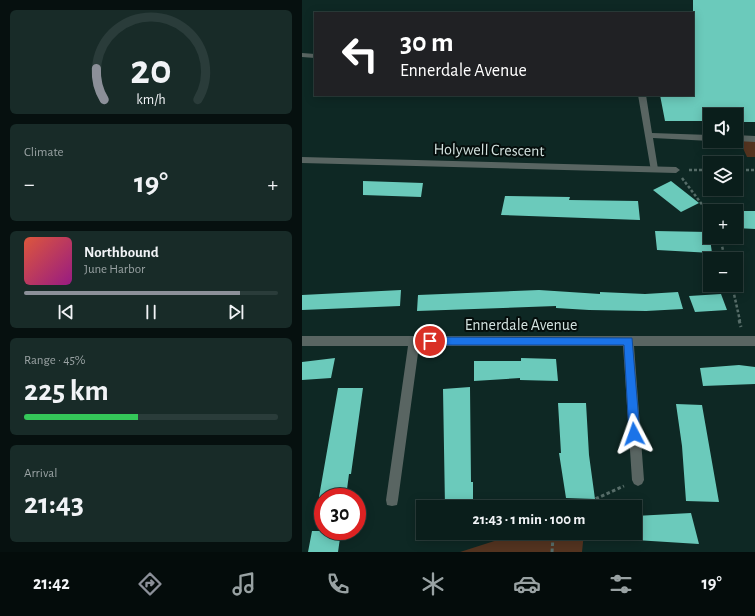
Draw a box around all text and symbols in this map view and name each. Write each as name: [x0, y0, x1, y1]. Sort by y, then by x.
icon: left: [334, 28, 386, 80]
text: 30 m: [400, 29, 453, 57]
text: 20: [130, 50, 172, 91]
text: Ennerdale Avenue: [400, 62, 527, 80]
text: km/h: [136, 93, 166, 107]
map controls: [703, 108, 743, 292]
button: sound: [703, 108, 743, 148]
street label: Holywell Crescent: [433, 141, 545, 160]
text: Climate: [24, 146, 63, 159]
button: layers: [703, 156, 743, 196]
text: 19°: [134, 168, 168, 198]
text: −: [24, 173, 35, 195]
text: +: [267, 173, 278, 195]
button: +: [703, 204, 743, 244]
text: Northbound: [84, 245, 159, 260]
button: −: [703, 252, 743, 292]
text: June Harbor: [84, 263, 145, 276]
icon: previous: [55, 301, 77, 323]
icon: pause: [140, 301, 162, 323]
icon: next: [225, 301, 247, 323]
street label: Ennerdale Avenue: [465, 317, 577, 333]
pin: [413, 324, 447, 358]
icon: arrive: [419, 330, 441, 352]
text: Range · 45%: [24, 354, 86, 367]
text: 225 km: [24, 376, 109, 406]
position arrow: [613, 413, 655, 455]
text: Arrival: [24, 467, 57, 480]
speed limit sign: 30: [314, 488, 366, 540]
text: 21:43: [24, 489, 84, 519]
text: 21:43 · 1 min · 100 m: [473, 512, 585, 527]
icon: directions: [136, 570, 164, 598]
icon: music: [230, 570, 258, 598]
icon: phone: [324, 570, 352, 598]
icon: climate: [419, 570, 447, 598]
icon: car: [513, 570, 541, 598]
icon: filters: [607, 570, 635, 598]
text: 21:42: [33, 575, 70, 593]
text: 19°: [701, 575, 722, 593]

